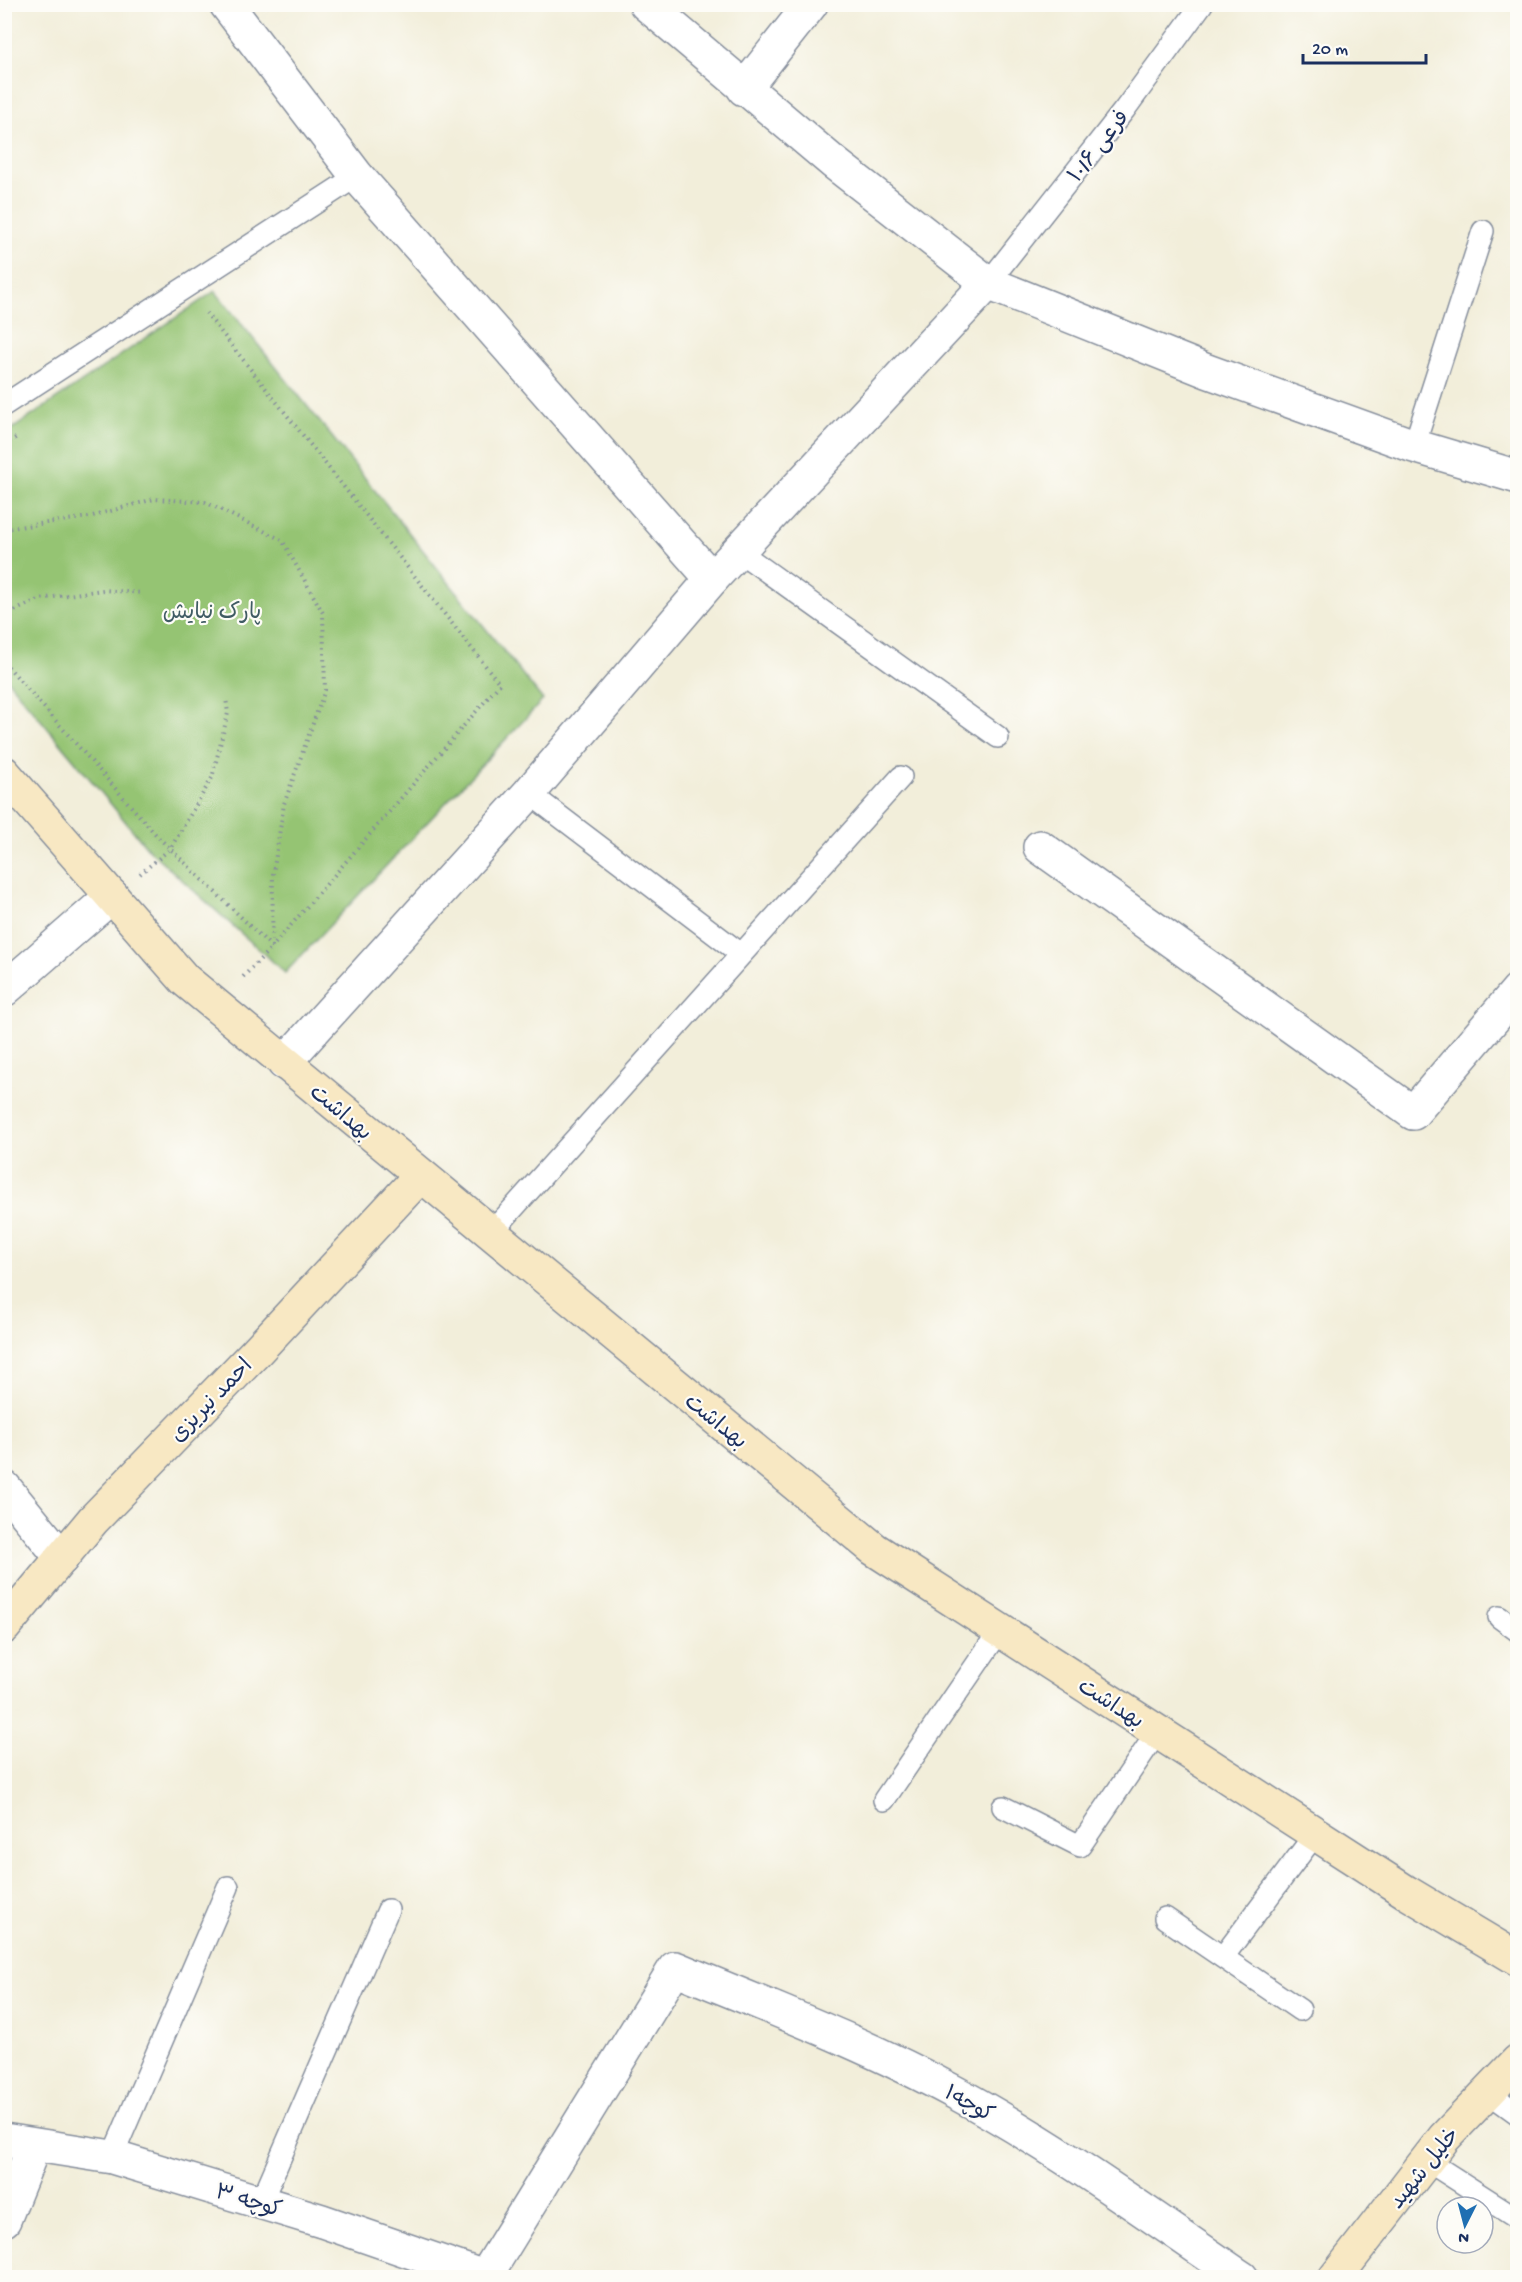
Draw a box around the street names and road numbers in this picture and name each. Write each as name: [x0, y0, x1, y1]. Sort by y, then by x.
street label: فرعی ۱۰/۶: [1064, 106, 1136, 189]
street label: بهداشت: [303, 1080, 376, 1148]
street label: احمد نیریزی: [166, 1354, 259, 1449]
street label: بهداشت: [678, 1390, 751, 1456]
street label: بهداشت: [1072, 1674, 1148, 1736]
street label: کوچه۱: [939, 2081, 997, 2130]
street label: خلیل شهید: [1385, 2124, 1467, 2215]
street label: کوچه ۳: [211, 2180, 284, 2225]

